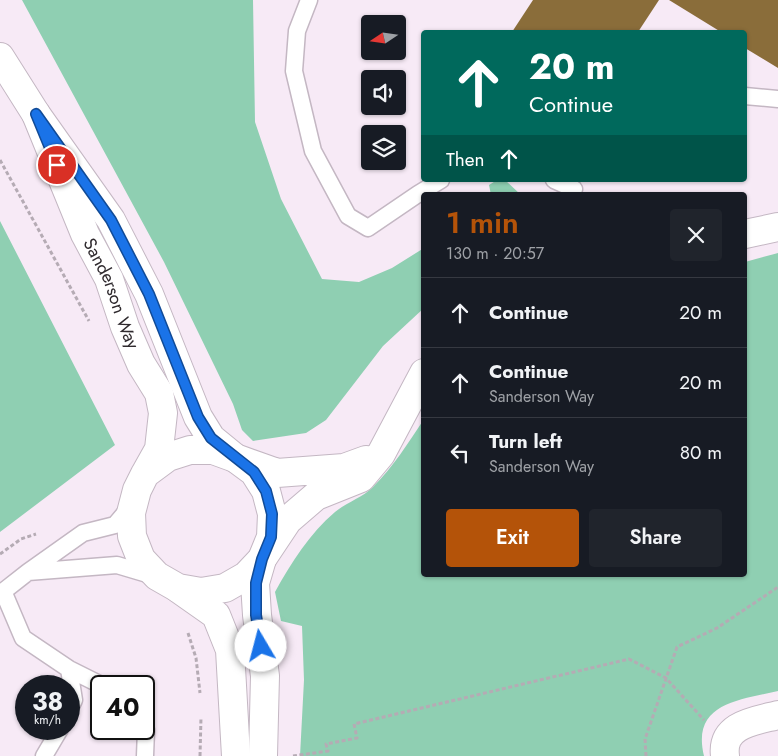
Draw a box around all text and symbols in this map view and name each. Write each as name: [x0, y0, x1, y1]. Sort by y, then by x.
north arrow: [361, 15, 406, 60]
map controls: [361, 15, 406, 170]
text: 20 m: [529, 42, 614, 92]
icon: ahead: [446, 50, 511, 115]
button: sound: [361, 70, 406, 115]
text: Continue: [529, 88, 613, 120]
button: layers: [361, 125, 406, 170]
pin: [36, 144, 78, 186]
icon: ahead: [495, 145, 523, 173]
text: Then: [446, 146, 485, 173]
icon: arrive: [43, 151, 71, 179]
text: 1 min: [446, 201, 519, 244]
button: close: [670, 209, 722, 261]
street label: Sanderson Way: [76, 233, 146, 353]
text: 130 m · 20:57: [446, 242, 544, 265]
icon: ahead: [446, 299, 474, 327]
text: Continue: [489, 299, 568, 326]
text: 20 m: [679, 299, 722, 326]
text: Continue: [489, 358, 568, 385]
icon: ahead: [446, 369, 474, 397]
text: 20 m: [679, 369, 722, 396]
text: Sanderson Way: [489, 385, 594, 408]
text: Turn left: [489, 428, 562, 455]
icon: left: [446, 439, 474, 467]
text: 80 m: [680, 439, 722, 466]
text: Sanderson Way: [489, 455, 594, 478]
button: Exit: [446, 509, 579, 567]
button: Share: [589, 509, 722, 567]
position arrow: [234, 619, 286, 671]
speed limit sign: 40: [90, 675, 155, 740]
text: 38: [32, 683, 63, 719]
text: km/h: [34, 711, 61, 729]

